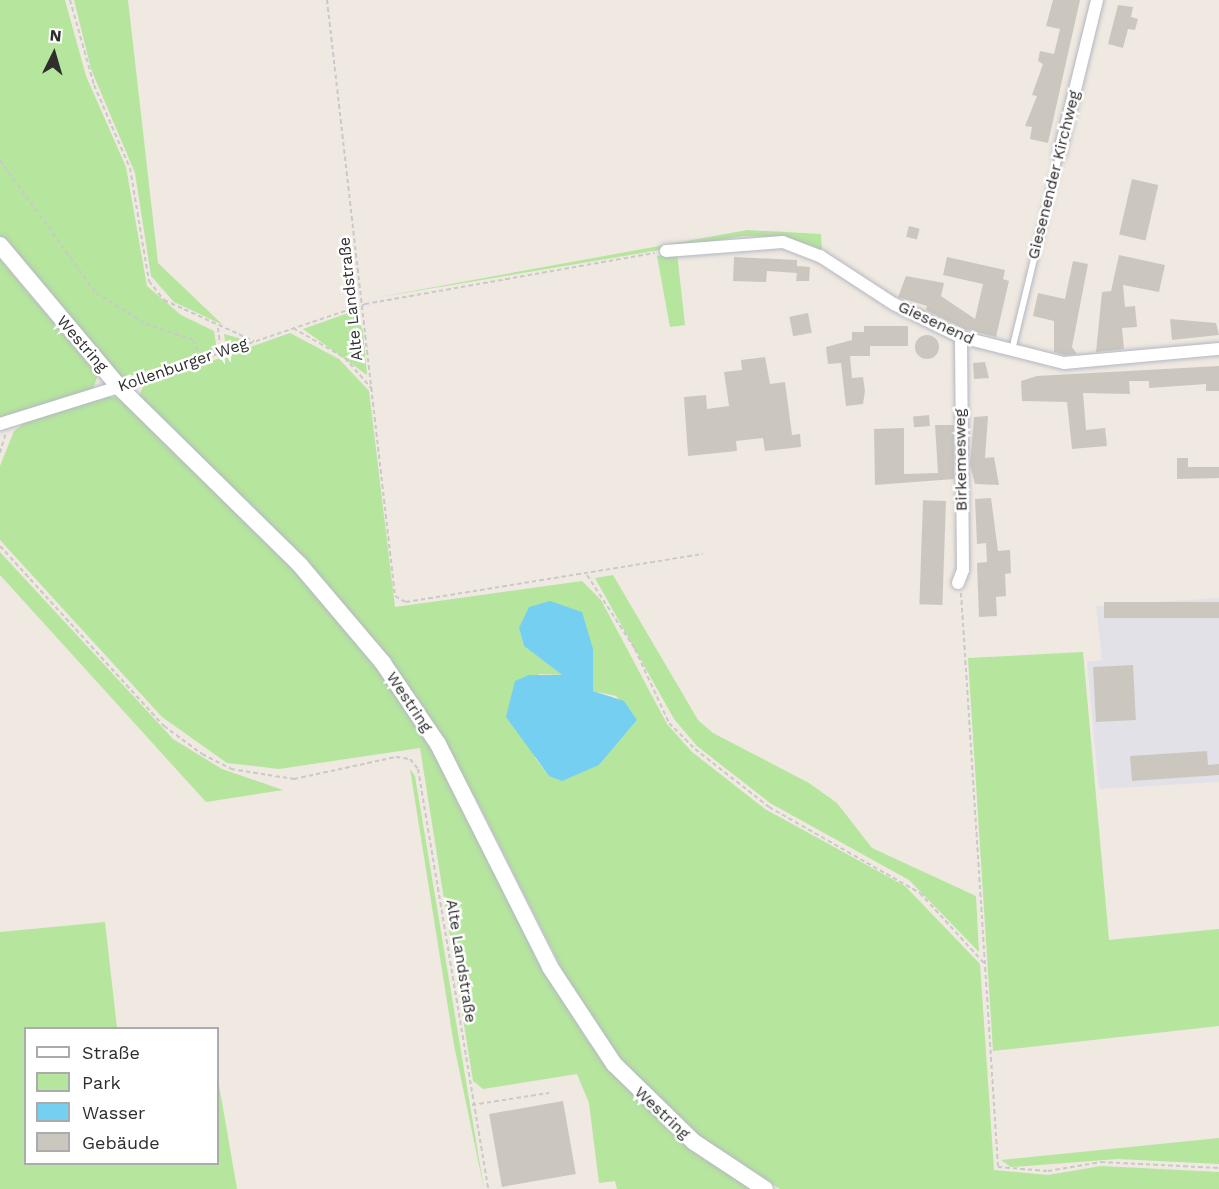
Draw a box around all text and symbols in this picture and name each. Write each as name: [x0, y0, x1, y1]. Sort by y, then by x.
north arrow: [24, 24, 84, 84]
text: N: [49, 26, 62, 46]
street label: Giesenender Kirchweg: [1024, 88, 1084, 262]
street label: Alte Landstraße: [335, 236, 367, 362]
street label: Giesenend: [895, 297, 977, 349]
street label: Westring: [52, 312, 112, 376]
street label: Kollenburger Weg: [115, 334, 251, 396]
street label: Birkemesweg: [951, 409, 971, 511]
street label: Westring: [382, 668, 436, 736]
street label: Alte Landstraße: [442, 898, 480, 1024]
legend: [24, 1027, 219, 1165]
text: Straße: [82, 1042, 140, 1063]
text: Park: [82, 1072, 121, 1093]
street label: Westring: [630, 1083, 694, 1143]
text: Wasser: [82, 1102, 145, 1123]
text: Gebäude: [82, 1132, 160, 1153]

